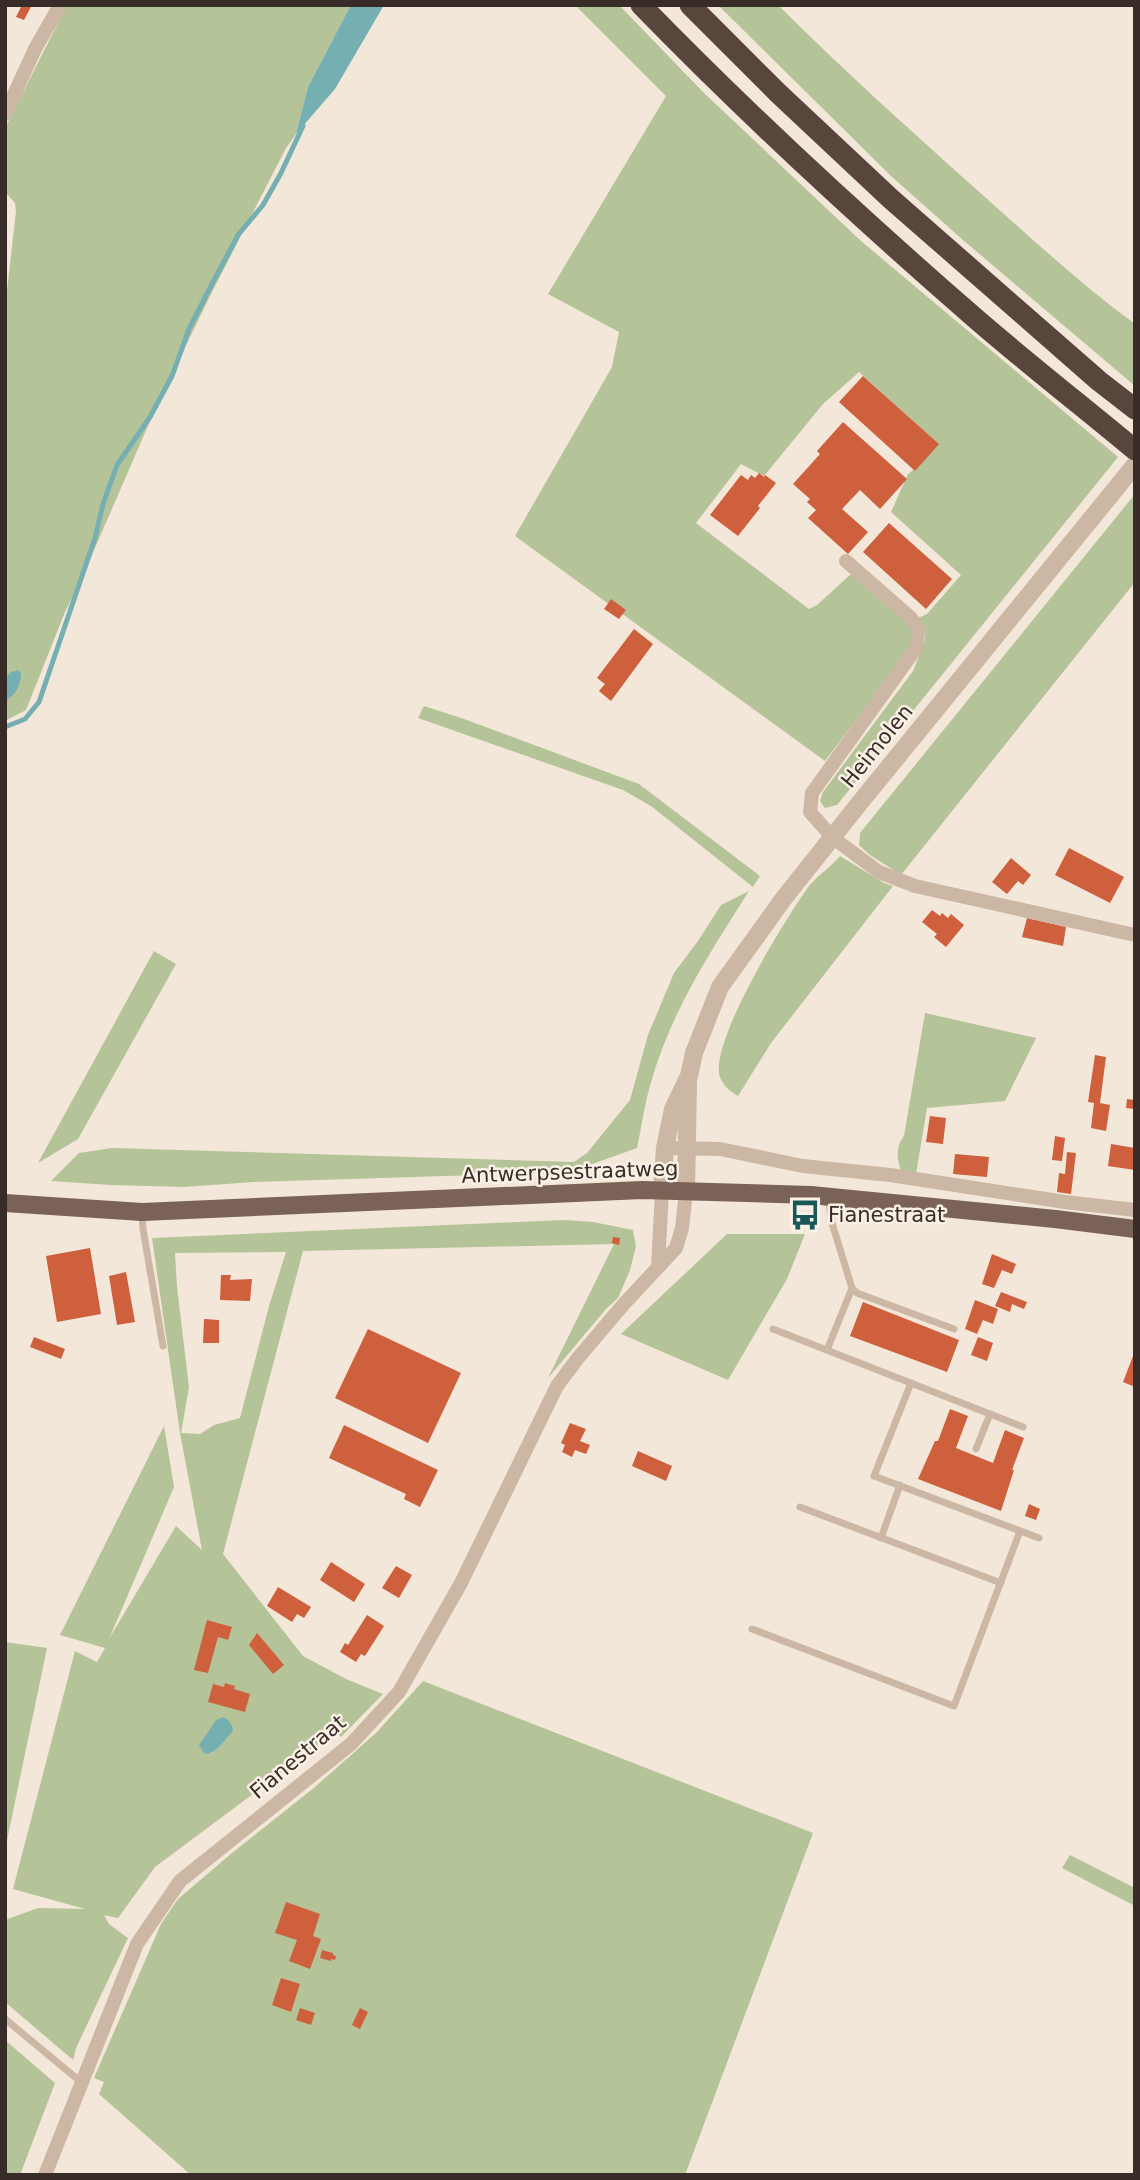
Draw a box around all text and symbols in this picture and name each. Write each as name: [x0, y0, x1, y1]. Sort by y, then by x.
street label: Heimolen: [836, 700, 918, 792]
street label: Antwerpsestraatweg: [461, 1156, 679, 1188]
bus stop icon: Fianestraat: [788, 1198, 822, 1232]
place label: Fianestraat: [828, 1203, 945, 1227]
street label: Fianestraat: [245, 1710, 351, 1804]

